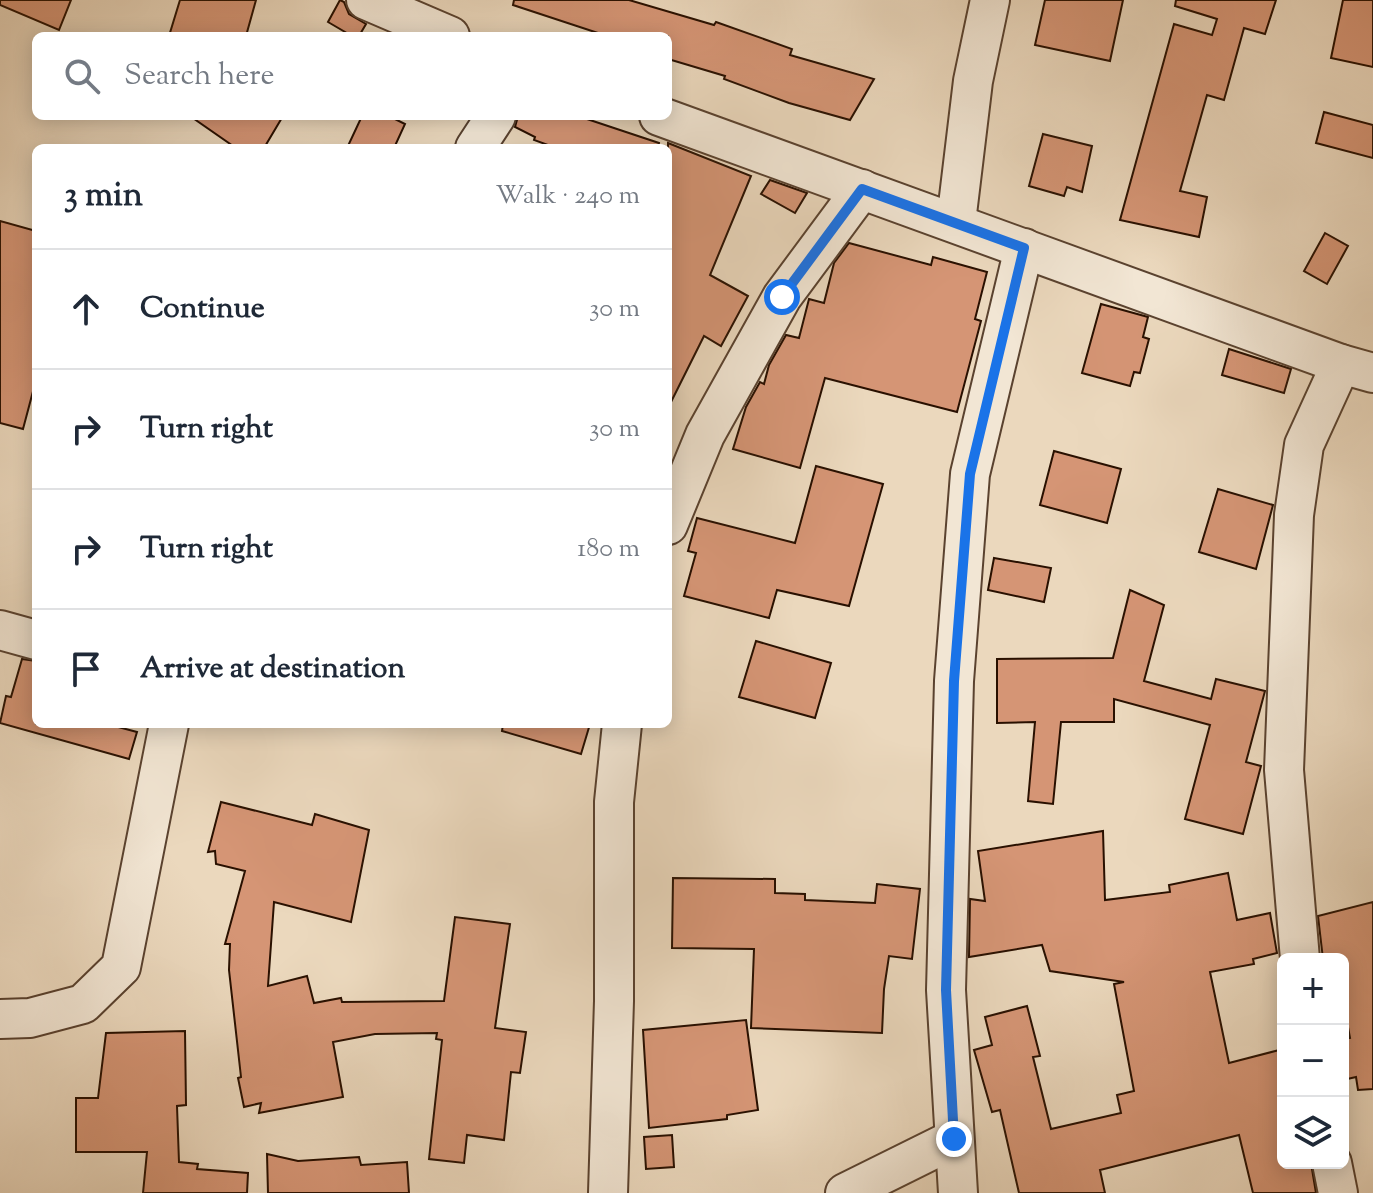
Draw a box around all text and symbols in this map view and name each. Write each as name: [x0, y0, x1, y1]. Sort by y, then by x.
search box: [32, 32, 672, 120]
icon: search: [60, 54, 104, 98]
text: Search here: [124, 55, 274, 98]
text: 3 min: [64, 172, 143, 221]
text: Walk · 240 m: [496, 178, 640, 215]
route start: [764, 279, 800, 315]
icon: ahead: [64, 287, 108, 331]
text: Continue: [140, 288, 265, 331]
text: 30 m: [589, 291, 640, 328]
icon: right: [64, 407, 108, 451]
text: Turn right: [140, 408, 273, 451]
text: 30 m: [589, 411, 640, 448]
icon: right: [64, 527, 108, 571]
text: Turn right: [140, 528, 273, 571]
text: 180 m: [577, 531, 640, 568]
icon: arrive: [64, 647, 108, 691]
text: Arrive at destination: [140, 648, 405, 691]
map controls: [1277, 953, 1349, 1169]
button: +: [1277, 953, 1349, 1025]
button: −: [1277, 1025, 1349, 1097]
button: layers: [1277, 1097, 1349, 1169]
route end: [936, 1121, 972, 1157]

